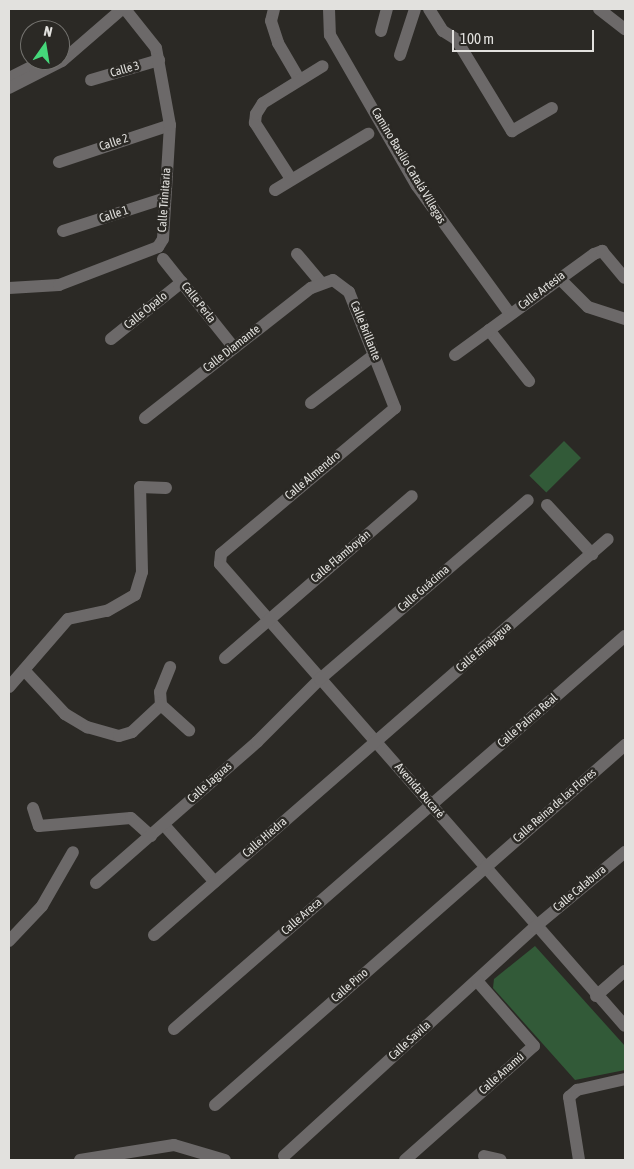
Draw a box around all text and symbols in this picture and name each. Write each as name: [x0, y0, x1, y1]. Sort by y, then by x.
north arrow: [20, 20, 70, 70]
scale bar: [454, 20, 596, 52]
text: N: [42, 23, 54, 40]
text: 100 m: [460, 30, 494, 47]
street label: Calle 3: [109, 59, 141, 81]
street label: Camino Basilio Catalá Villegas: [368, 106, 448, 226]
street label: Calle 2: [98, 132, 130, 154]
street label: Calle Trinitaria: [156, 167, 174, 233]
street label: Calle 1: [98, 204, 130, 226]
street label: Calle Artesia: [516, 269, 568, 313]
street label: Calle Perla: [178, 280, 218, 326]
street label: Calle Ópalo: [122, 289, 170, 333]
street label: Calle Brillante: [347, 299, 383, 363]
street label: Calle Diamante: [201, 322, 263, 376]
street label: Calle Almendro: [282, 449, 344, 503]
street label: Calle Flamboyán: [308, 528, 374, 586]
street label: Calle Guácima: [395, 563, 453, 615]
street label: Calle Emajagua: [453, 620, 515, 676]
street label: Calle Palma Real: [495, 691, 561, 751]
street label: Calle Jaguas: [185, 759, 235, 807]
street label: Avenida Bucaré: [391, 761, 447, 821]
street label: Calle Reina de las Flores: [510, 766, 600, 846]
street label: Calle Hiedra: [240, 815, 290, 861]
street label: Calle Calabura: [551, 863, 609, 915]
street label: Calle Areca: [279, 895, 325, 939]
street label: Calle Pino: [329, 966, 371, 1006]
street label: Calle Savila: [386, 1018, 434, 1064]
street label: Calle Anamú: [476, 1050, 528, 1098]

